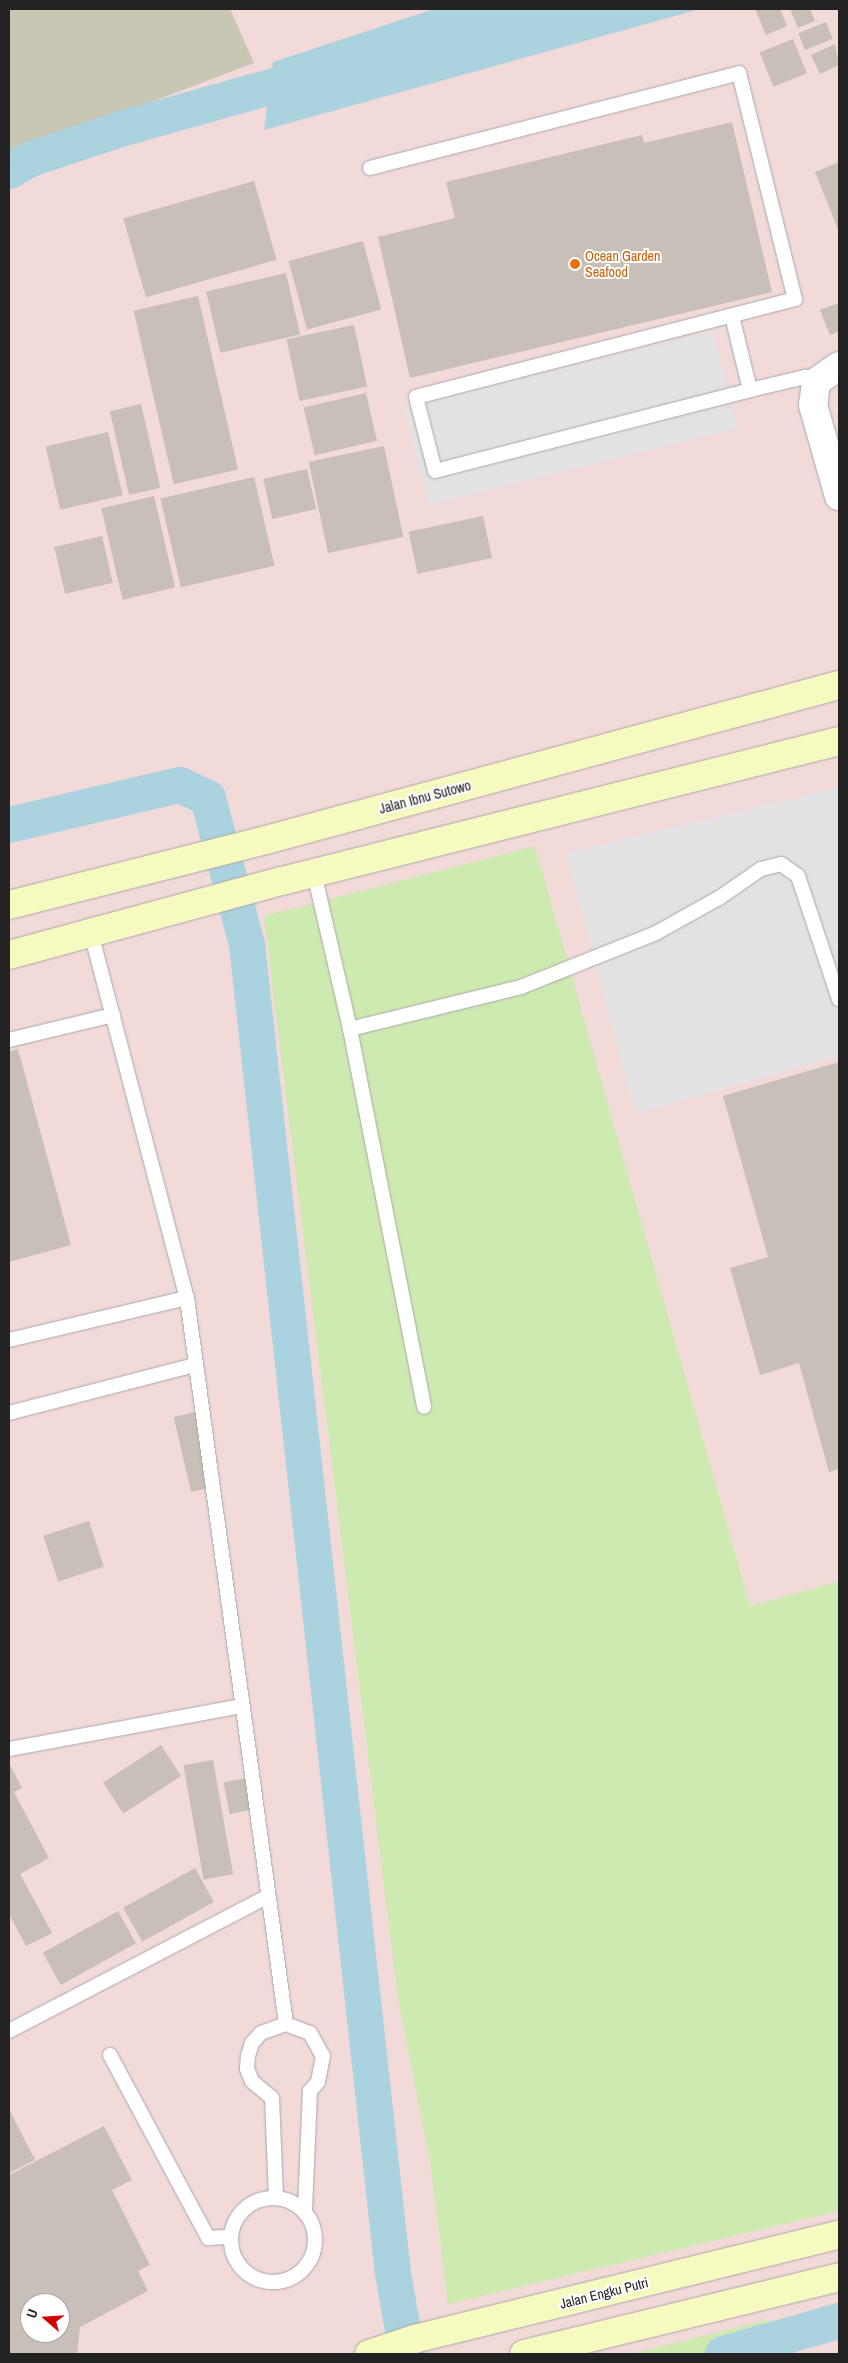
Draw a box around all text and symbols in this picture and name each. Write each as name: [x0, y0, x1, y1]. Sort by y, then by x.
place label: Ocean Garden Seafood: [585, 248, 660, 280]
marker: Ocean Garden Seafood: [569, 258, 581, 270]
street label: Jalan Ibnu Sutowo: [377, 777, 473, 817]
street label: Jalan Engku Putri: [558, 2274, 650, 2312]
north arrow: [20, 2293, 70, 2343]
text: U: [22, 2307, 42, 2320]

